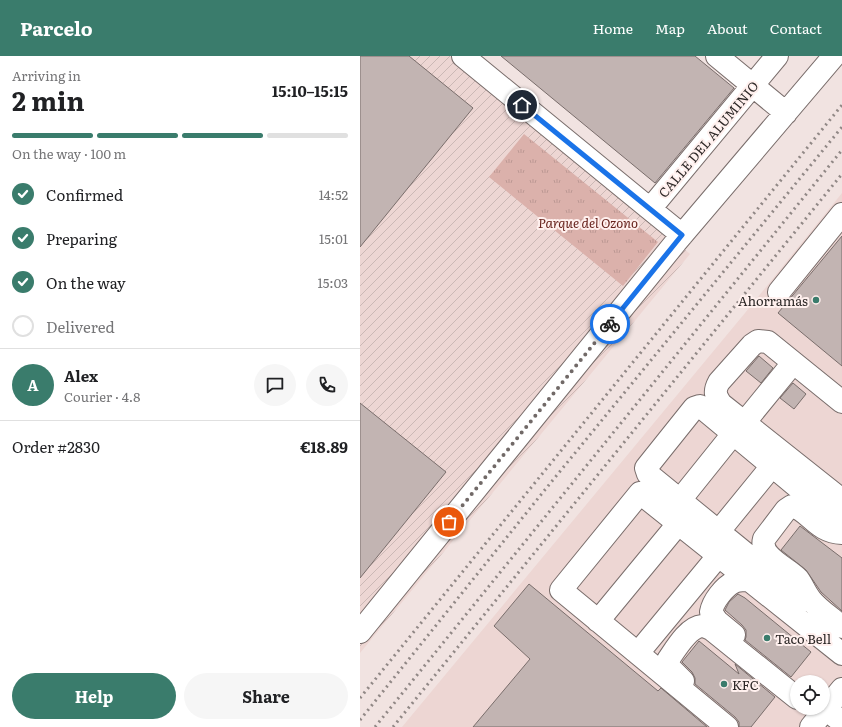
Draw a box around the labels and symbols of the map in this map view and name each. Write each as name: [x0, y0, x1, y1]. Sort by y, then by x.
street label: CALLE DEL ALUMINIO: [653, 77, 763, 201]
pin: [505, 88, 539, 122]
park label: Parque del Ozono: [538, 213, 638, 232]
place label: Ahorramás: [738, 291, 808, 310]
marker: Ahorramás: [811, 295, 821, 305]
courier: [590, 304, 630, 344]
pin: [432, 505, 466, 539]
place label: Taco Bell: [775, 629, 832, 648]
marker: Taco Bell: [762, 633, 772, 643]
place label: KFC: [732, 675, 759, 694]
marker: KFC: [719, 679, 729, 689]

